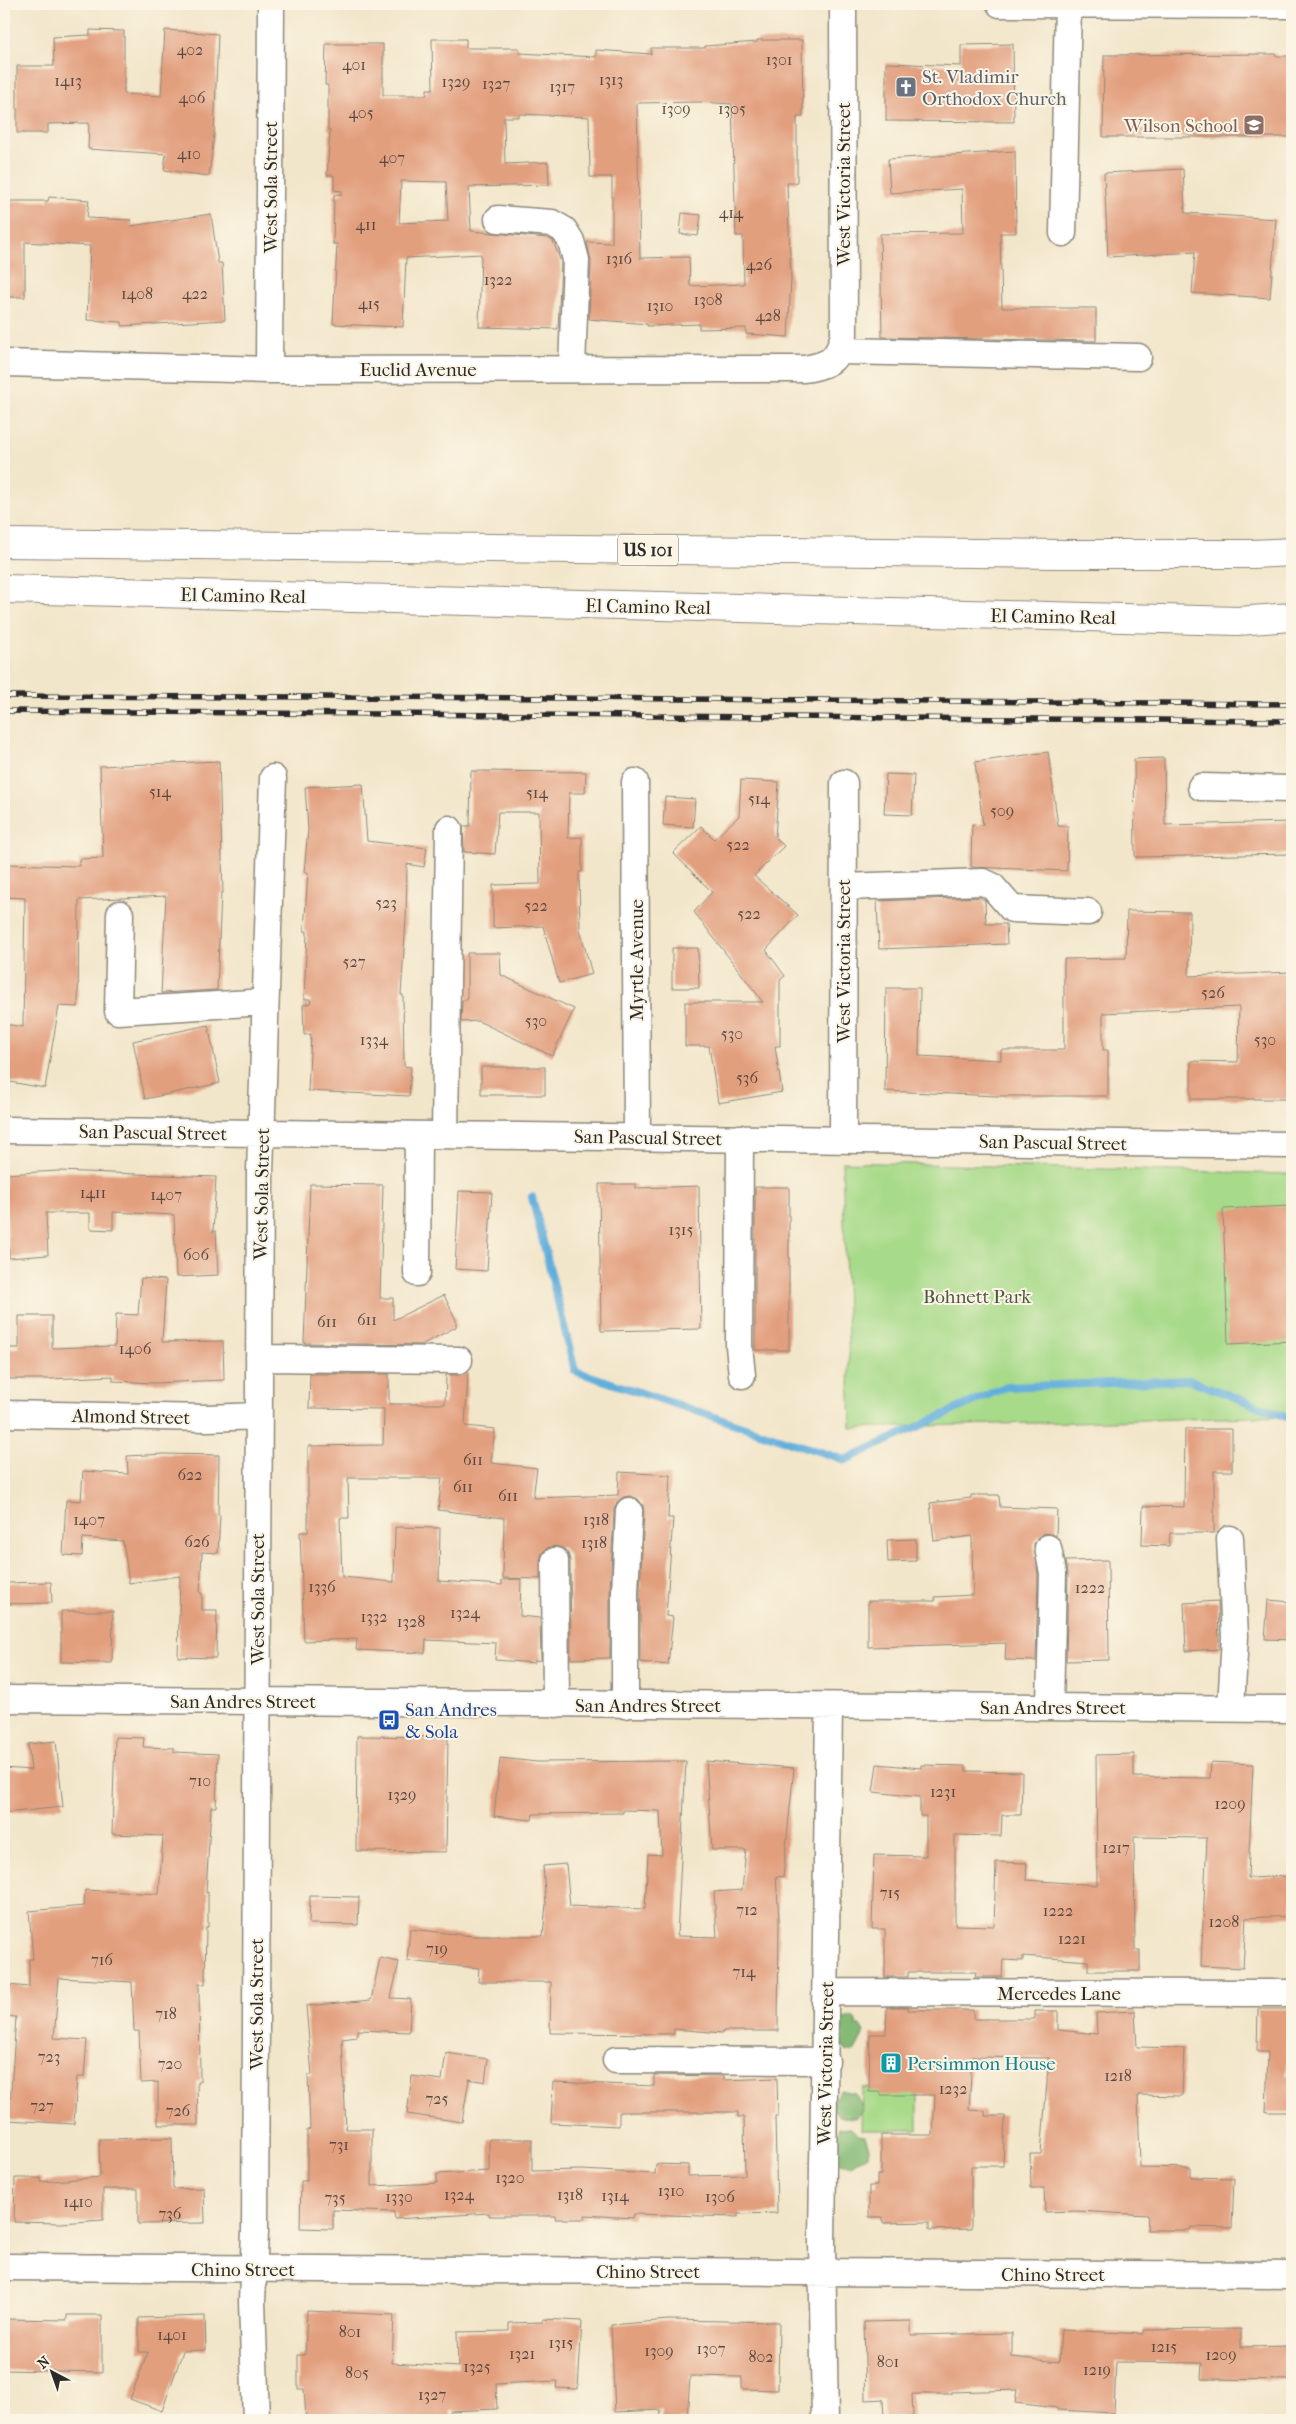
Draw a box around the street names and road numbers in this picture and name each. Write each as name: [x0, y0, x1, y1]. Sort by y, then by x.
street label: West Victoria Street: [833, 102, 855, 267]
street label: West Sola Street: [260, 121, 282, 254]
street label: Euclid Avenue: [359, 359, 477, 381]
road number: US 101: [618, 534, 678, 566]
street label: El Camino Real: [180, 584, 306, 608]
street label: El Camino Real: [585, 595, 711, 619]
street label: El Camino Real: [990, 605, 1116, 629]
street label: West Victoria Street: [833, 879, 855, 1044]
street label: Myrtle Avenue: [626, 899, 648, 1021]
street label: San Pascual Street: [79, 1121, 227, 1145]
street label: San Pascual Street: [574, 1126, 722, 1150]
street label: West Sola Street: [250, 1128, 274, 1261]
street label: San Pascual Street: [979, 1131, 1127, 1155]
street label: Almond Street: [71, 1405, 191, 1429]
street label: West Sola Street: [247, 1533, 269, 1666]
street label: San Andres Street: [170, 1691, 316, 1713]
street label: San Andres Street: [575, 1695, 721, 1717]
street label: San Andres Street: [980, 1697, 1126, 1719]
street label: West Sola Street: [246, 1938, 268, 2071]
street label: West Victoria Street: [814, 1981, 838, 2146]
street label: Mercedes Lane: [997, 1983, 1121, 2005]
street label: Chino Street: [191, 2259, 295, 2281]
street label: Chino Street: [596, 2261, 700, 2283]
street label: Chino Street: [1001, 2264, 1105, 2286]

